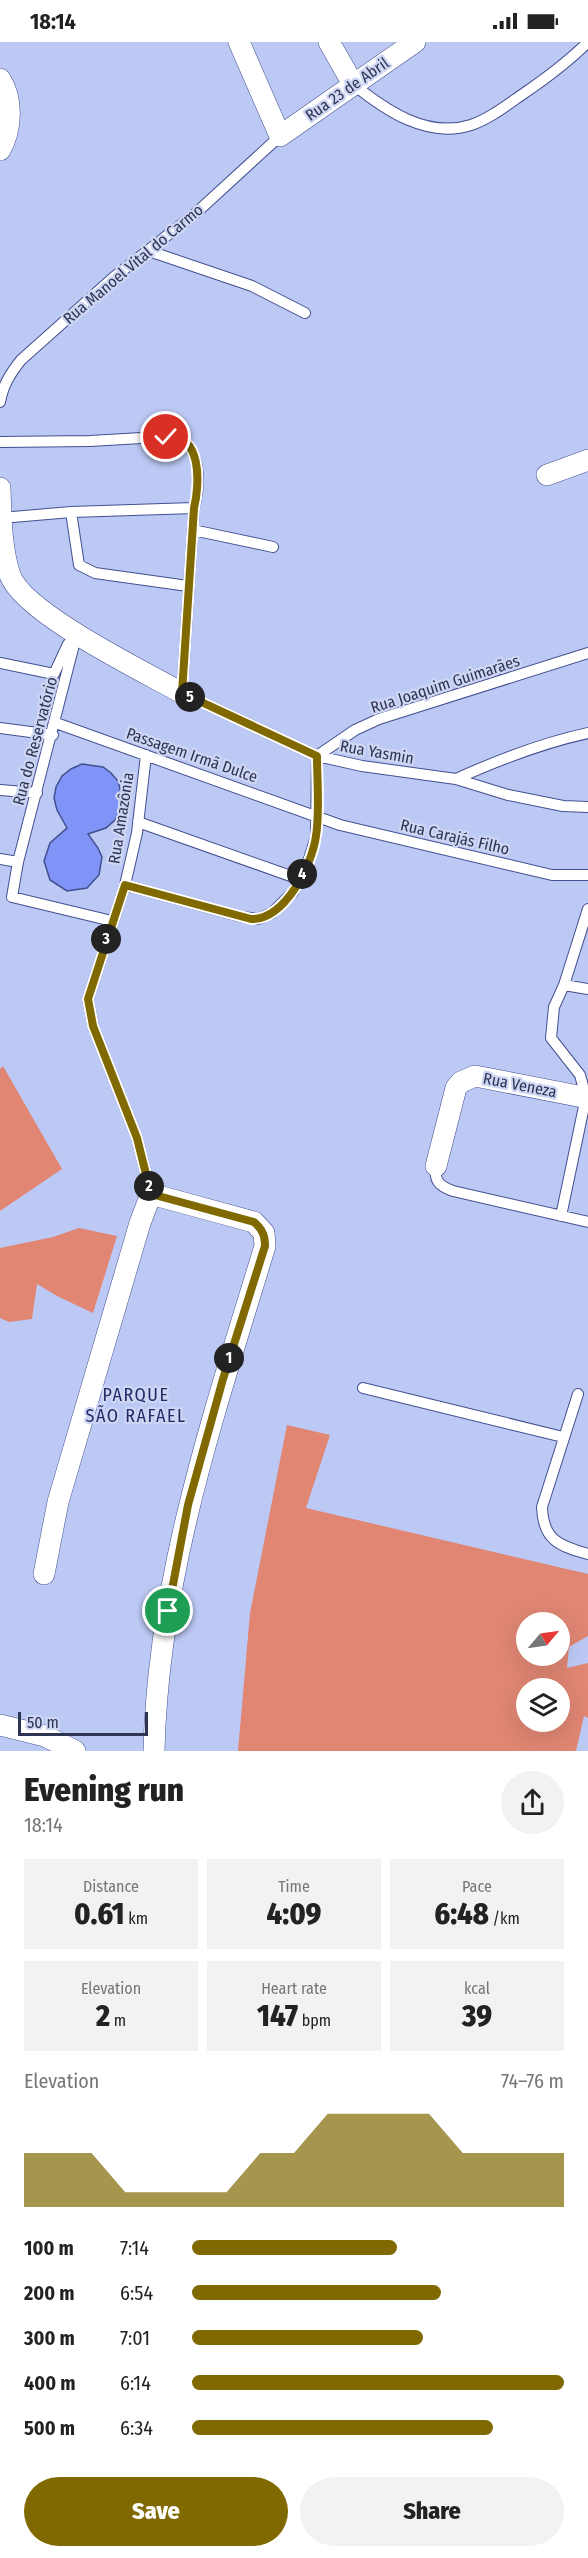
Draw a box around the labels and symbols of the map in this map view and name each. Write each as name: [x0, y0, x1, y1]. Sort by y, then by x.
street label: Rua 23 de Abril: [302, 53, 392, 125]
street label: Rua Manoel Vital do Carmo: [59, 200, 207, 328]
pin: [140, 411, 191, 462]
street label: Rua Joaquim Guimarães: [368, 651, 522, 717]
street label: Rua do Reservatório: [9, 675, 61, 807]
pin: 5: [175, 682, 205, 712]
street label: Passagem Irmã Dulce: [124, 724, 260, 786]
street label: Rua Yasmin: [339, 736, 415, 768]
street label: Rua Amazônia: [104, 771, 138, 865]
street label: Rua Carajás Filho: [399, 815, 511, 859]
pin: 4: [287, 859, 317, 889]
pin: 3: [91, 924, 121, 954]
street label: Rua Veneza: [482, 1069, 559, 1101]
pin: 2: [134, 1171, 164, 1201]
pin: 1: [214, 1343, 244, 1373]
district label: PARQUE SÃO RAFAEL: [86, 1384, 186, 1427]
pin: [142, 1585, 193, 1636]
north arrow: [516, 1612, 570, 1666]
scale bar: [18, 1709, 148, 1736]

